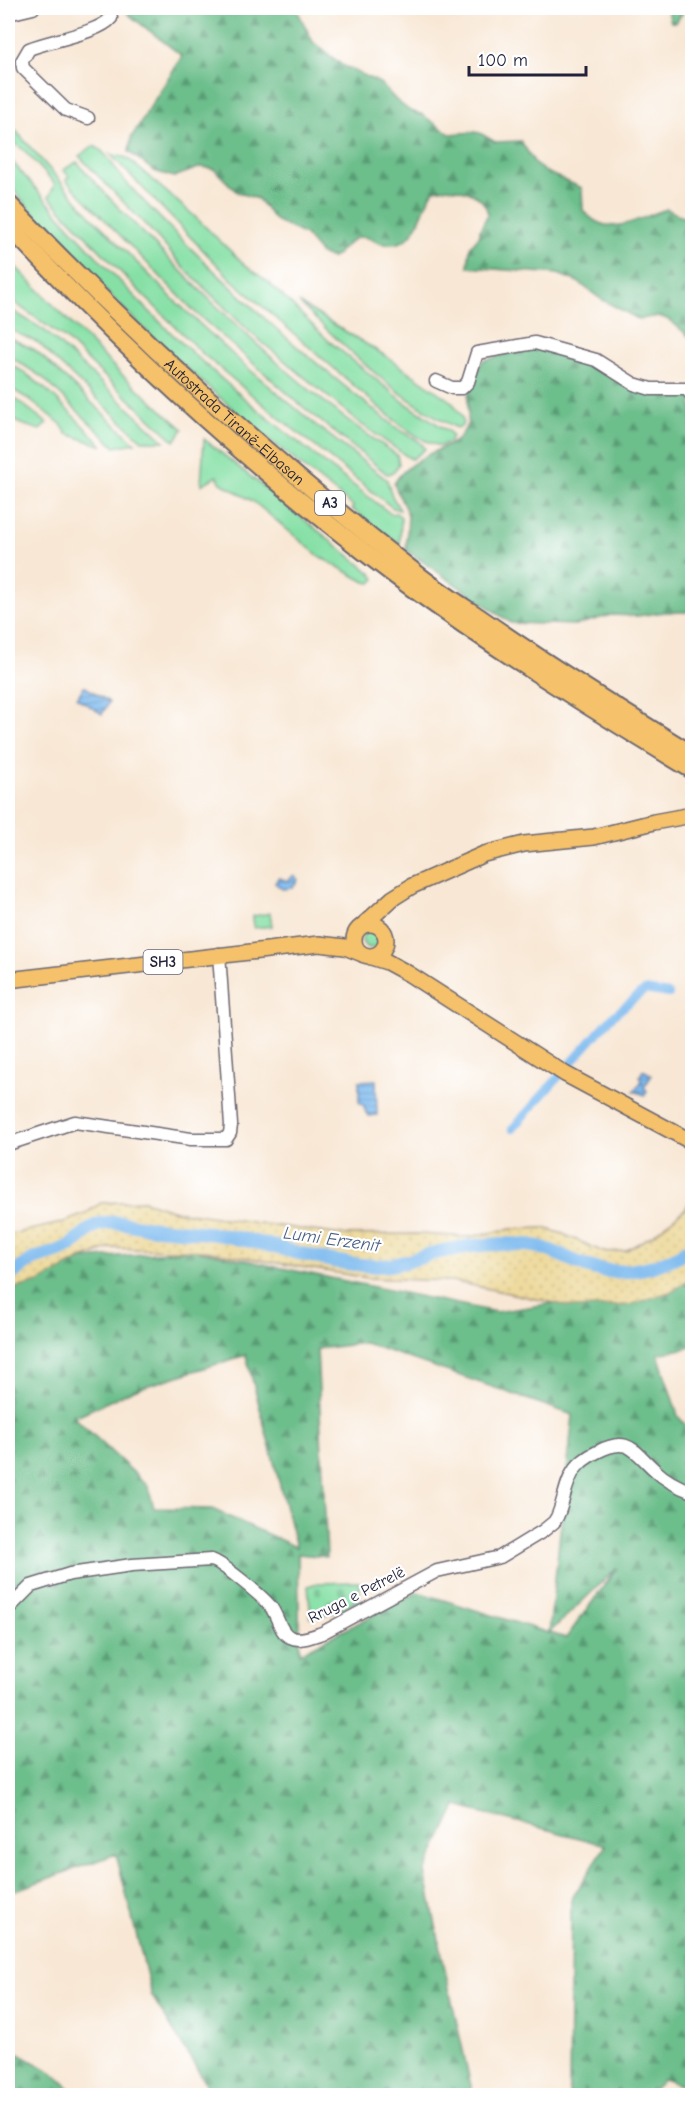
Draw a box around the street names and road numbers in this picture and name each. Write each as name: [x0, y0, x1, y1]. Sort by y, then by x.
street label: Autostrada Tiranë-Elbasan: [161, 355, 308, 489]
road number: A3: [315, 491, 345, 515]
road number: SH3: [144, 950, 182, 974]
street label: Rruga e Petrelë: [305, 1563, 408, 1627]

